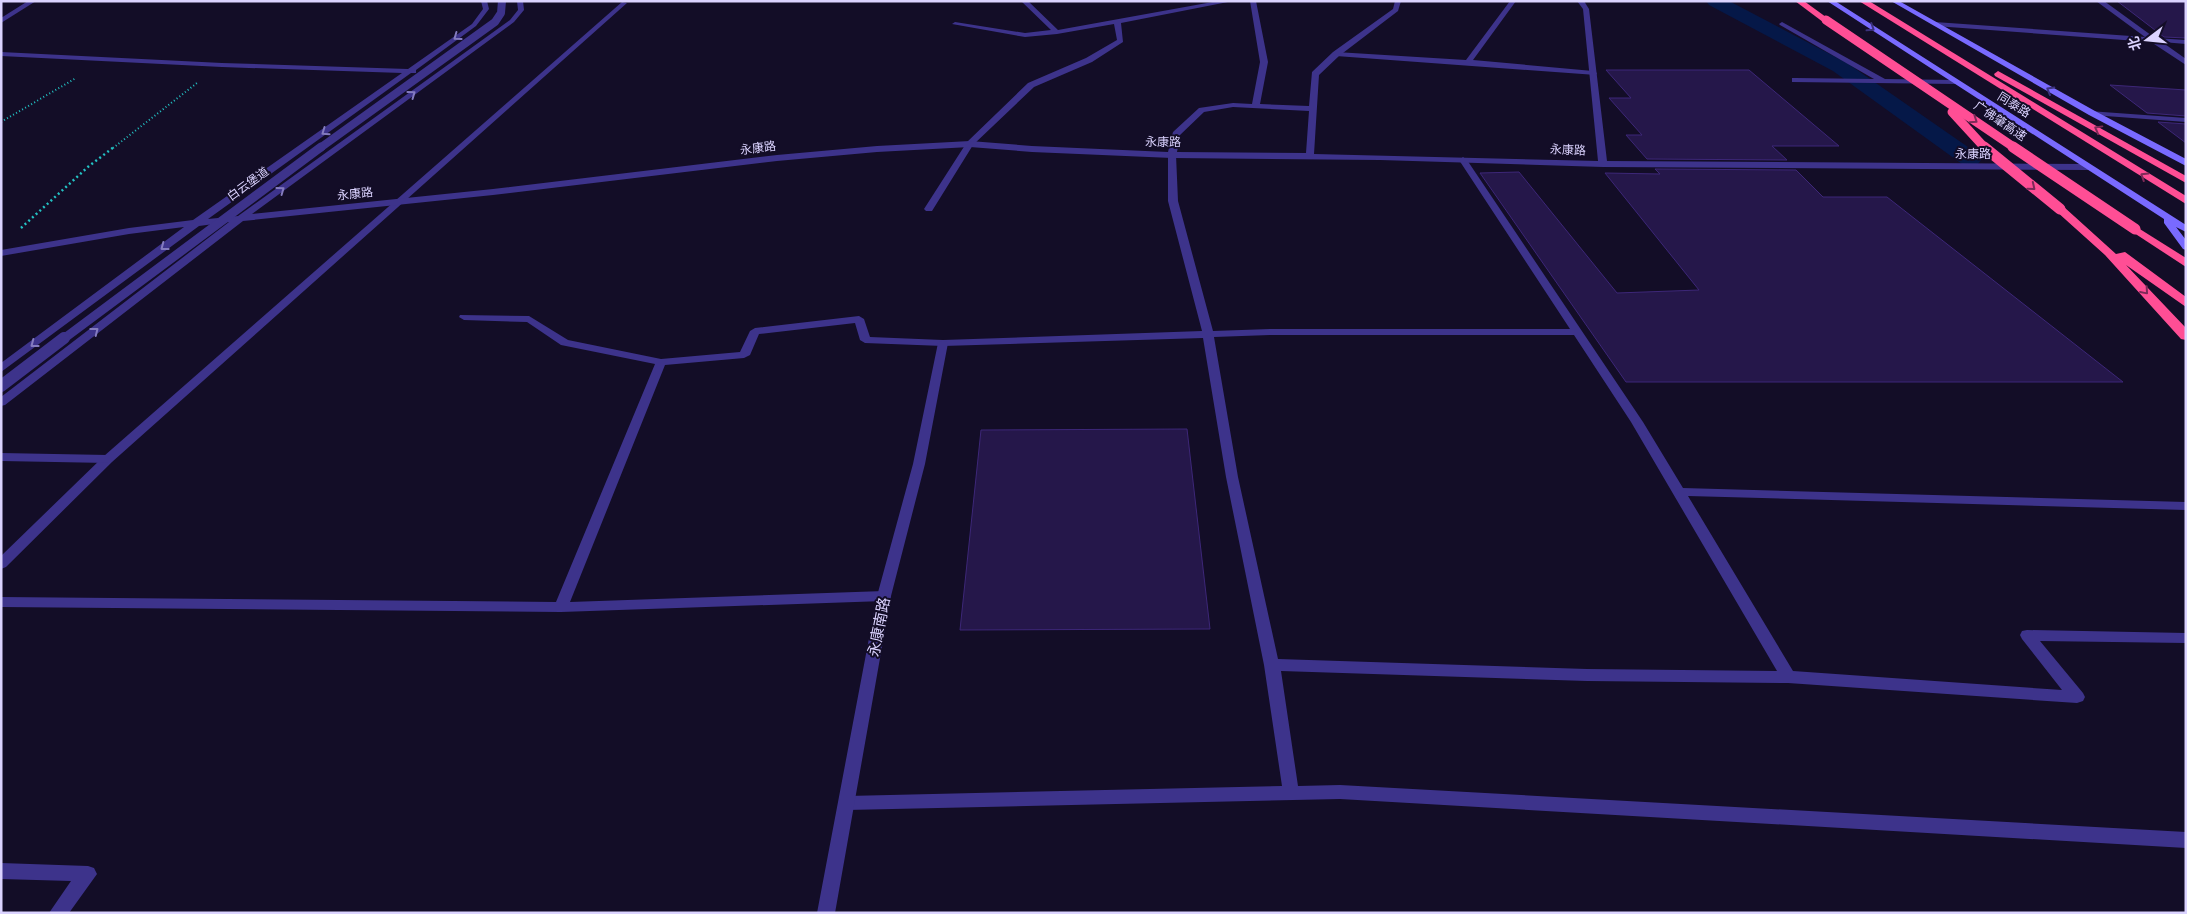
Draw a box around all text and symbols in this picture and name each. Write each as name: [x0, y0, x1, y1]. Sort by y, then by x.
north arrow: [2122, 15, 2172, 65]
one-way arrow: [1865, 21, 1874, 31]
one-way arrow: [453, 31, 463, 40]
text: 北: [2124, 34, 2145, 53]
one-way arrow: [2047, 86, 2056, 96]
street label: 同泰路: [1994, 89, 2034, 121]
one-way arrow: [406, 91, 416, 100]
street label: 广佛肇高速: [1971, 98, 2029, 144]
one-way arrow: [1969, 114, 1978, 123]
one-way arrow: [2095, 125, 2104, 135]
one-way arrow: [322, 126, 331, 134]
street label: 永康路: [1145, 134, 1181, 150]
street label: 永康路: [739, 138, 777, 158]
street label: 永康路: [1550, 141, 1586, 159]
street label: 永康路: [1955, 146, 1991, 162]
street label: 白云堡道: [224, 163, 272, 205]
one-way arrow: [2141, 172, 2150, 182]
one-way arrow: [2026, 181, 2035, 189]
street label: 永康路: [336, 184, 374, 204]
one-way arrow: [275, 186, 284, 196]
one-way arrow: [161, 241, 170, 249]
one-way arrow: [2140, 285, 2148, 294]
one-way arrow: [89, 328, 98, 336]
one-way arrow: [30, 338, 40, 347]
street label: 永康南路: [862, 595, 895, 658]

